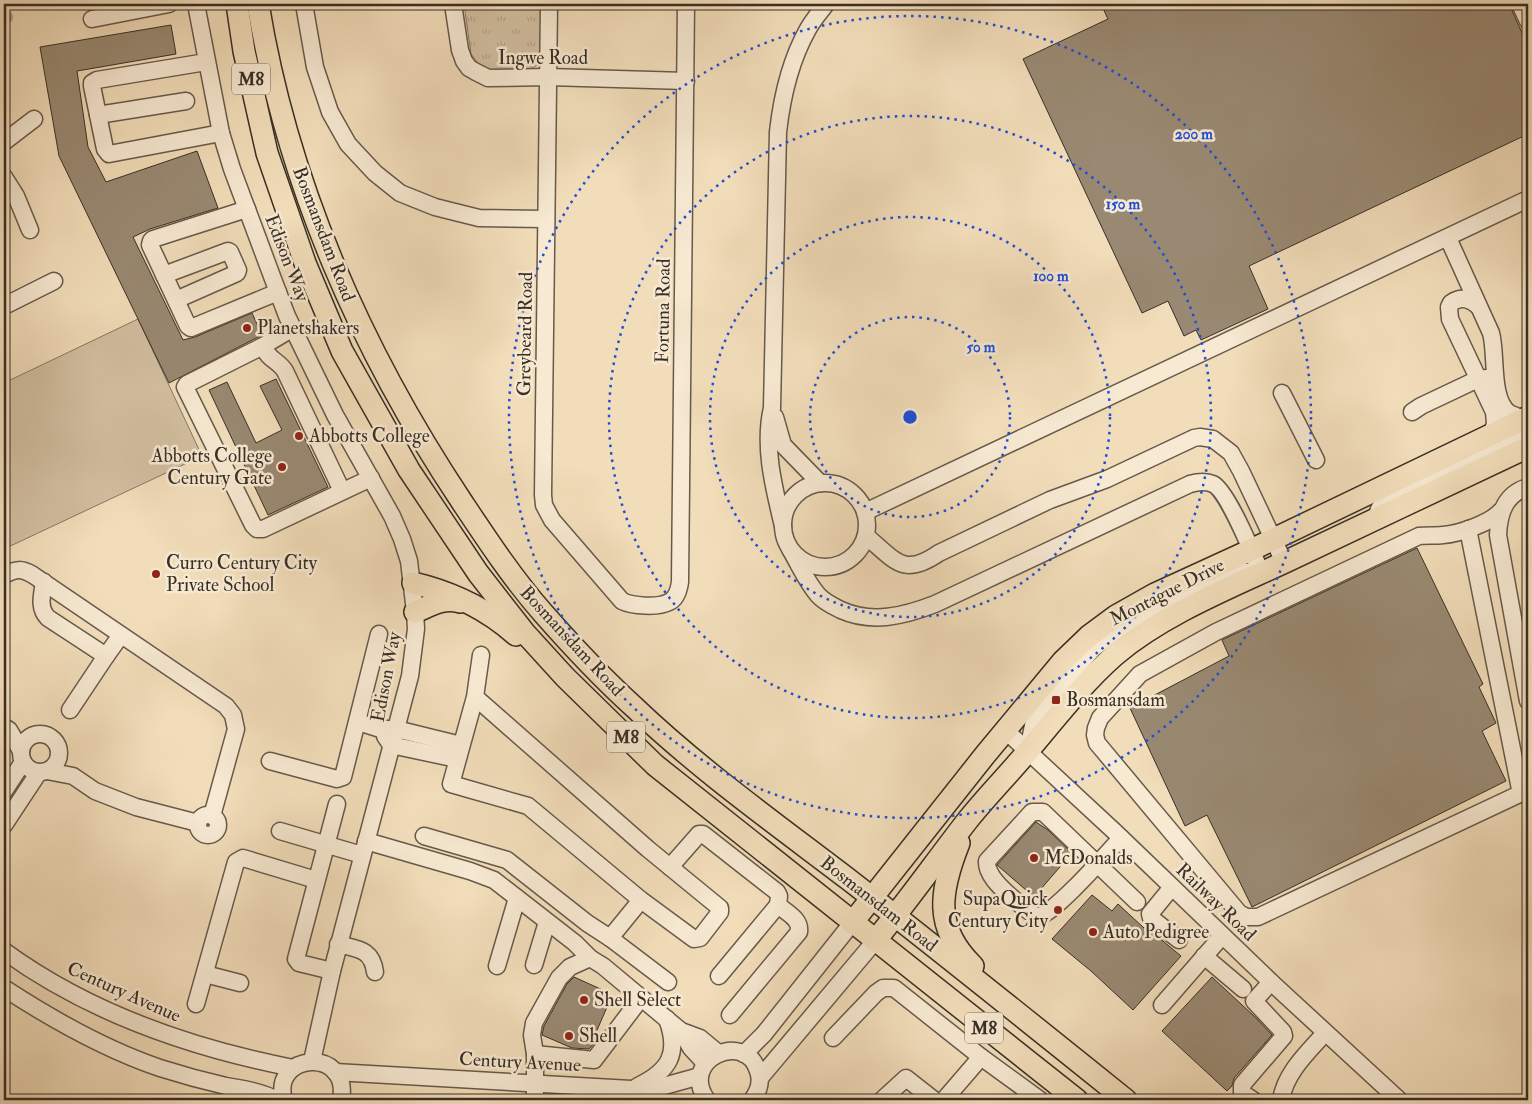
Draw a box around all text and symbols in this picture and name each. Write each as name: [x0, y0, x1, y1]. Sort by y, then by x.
street label: Ingwe Road: [498, 46, 589, 70]
road number: M8: [232, 64, 270, 95]
text: 200 m: [1175, 125, 1213, 144]
street label: Bosmansdam Road: [287, 163, 361, 305]
text: 150 m: [1106, 195, 1140, 214]
street label: Edison Way: [259, 211, 315, 305]
street label: Fortuna Road: [650, 258, 676, 364]
text: 100 m: [1033, 267, 1069, 286]
street label: Greybeard Road: [512, 271, 538, 396]
place label: Planetshakers: [257, 316, 359, 340]
marker: Planetshakers: [241, 322, 253, 334]
text: 50 m: [967, 338, 996, 357]
centre of rings: [901, 408, 919, 426]
place label: Abbotts College: [308, 424, 430, 448]
marker: Abbotts College: [293, 430, 305, 442]
place label: Abbotts College Century Gate: [150, 444, 272, 490]
marker: Abbotts College Century Gate: [276, 461, 288, 473]
place label: Curro Century City Private School: [166, 551, 318, 597]
street label: Montague Drive: [1106, 553, 1228, 631]
marker: Curro Century City Private School: [150, 568, 162, 580]
street label: Bosmansdam Road: [515, 581, 630, 702]
street label: Edison Way: [366, 629, 407, 724]
place label: Bosmansdam: [1066, 688, 1165, 712]
marker: Bosmansdam: [1050, 694, 1062, 706]
road number: M8: [607, 722, 645, 752]
place label: McDonalds: [1044, 846, 1133, 870]
street label: Bosmansdam Road: [815, 851, 943, 958]
marker: McDonalds: [1028, 852, 1040, 864]
street label: Railway Road: [1171, 858, 1262, 947]
place label: SupaQuick Century City: [948, 887, 1049, 933]
marker: SupaQuick Century City: [1052, 904, 1064, 916]
place label: Auto Pedigree: [1102, 920, 1209, 944]
marker: Auto Pedigree: [1087, 926, 1099, 938]
street label: Century Avenue: [63, 956, 185, 1028]
place label: Shell Select: [594, 988, 681, 1012]
marker: Shell Select: [578, 994, 590, 1006]
road number: M8: [965, 1012, 1003, 1044]
place label: Shell: [579, 1024, 617, 1048]
marker: Shell: [563, 1030, 575, 1042]
street label: Century Avenue: [458, 1047, 582, 1077]

